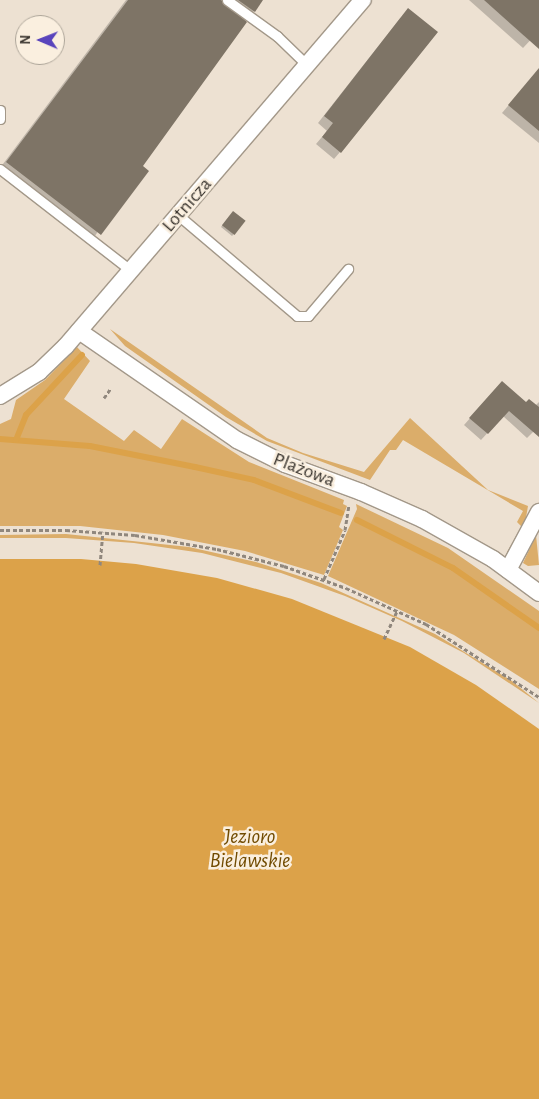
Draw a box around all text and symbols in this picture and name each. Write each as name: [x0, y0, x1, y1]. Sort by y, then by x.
north arrow: [15, 15, 65, 65]
text: N: [19, 35, 33, 45]
street label: Lotnicza: [157, 173, 217, 237]
street label: Plażowa: [270, 447, 338, 493]
water label: Jezioro Bielawskie: [210, 824, 290, 874]

